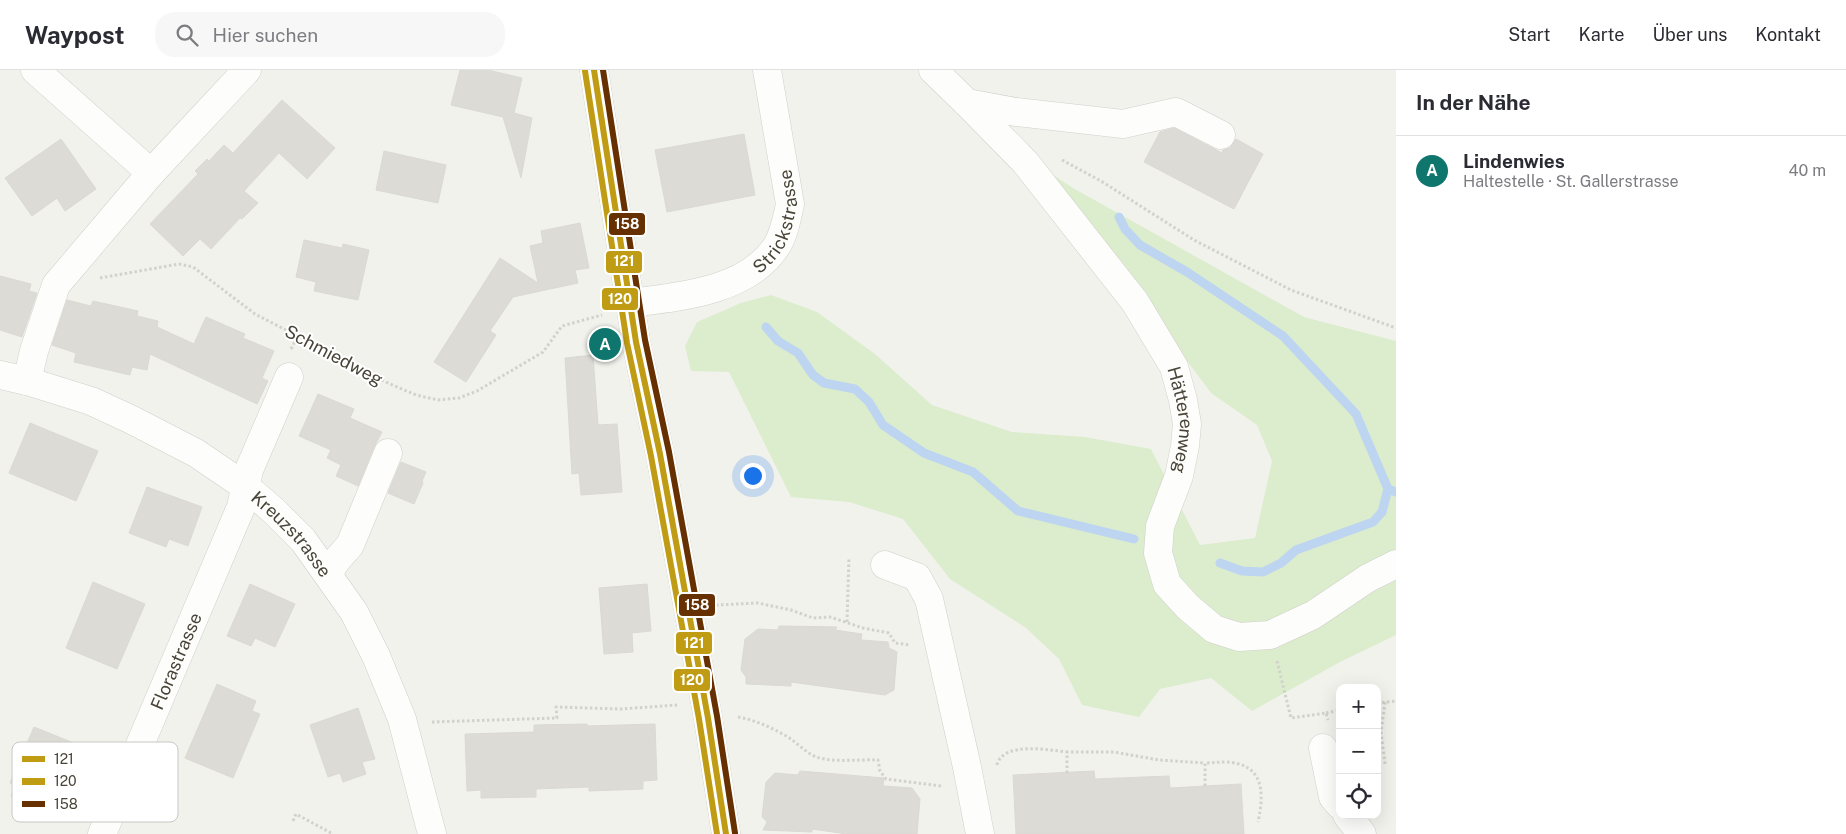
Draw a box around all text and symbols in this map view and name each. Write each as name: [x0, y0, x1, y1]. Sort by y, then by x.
search box: [155, 12, 505, 57]
text: Waypost: [25, 21, 125, 49]
icon: search: [173, 21, 201, 49]
text: Hier suchen: [213, 24, 318, 46]
text: Start: [1508, 24, 1551, 45]
text: Karte: [1579, 24, 1624, 45]
text: Über uns: [1652, 24, 1727, 45]
text: Kontakt: [1755, 24, 1821, 45]
text: In der Nähe: [1416, 90, 1531, 115]
text: Lindenwies: [1463, 150, 1565, 172]
text: A: [1426, 161, 1438, 180]
text: 40 m: [1788, 161, 1826, 180]
street label: Strickstrasse: [748, 168, 801, 277]
text: Haltestelle · St. Gallerstrasse: [1463, 172, 1679, 191]
line badge: 158: [608, 212, 646, 236]
text: 158: [615, 216, 639, 232]
line badge: 121: [605, 250, 643, 274]
text: 121: [614, 253, 634, 269]
line badge: 120: [601, 287, 639, 311]
text: 120: [608, 291, 632, 307]
street label: Schmiedweg: [281, 320, 387, 390]
pin: A: [589, 325, 621, 363]
street label: Hätterenweg: [1164, 364, 1198, 475]
your location: [740, 463, 766, 489]
street label: Kreuzstrasse: [247, 486, 336, 581]
line badge: 158: [678, 593, 716, 617]
text: 158: [685, 597, 709, 613]
street label: Florastrasse: [146, 609, 205, 713]
line badge: 121: [675, 631, 713, 655]
text: 121: [684, 635, 704, 651]
line badge: 120: [673, 668, 711, 692]
text: 120: [680, 672, 704, 688]
map controls: [1336, 684, 1381, 819]
button: +: [1336, 684, 1381, 729]
button: −: [1336, 729, 1381, 774]
legend: [12, 742, 178, 822]
text: 121: [54, 751, 74, 767]
text: 120: [54, 773, 77, 789]
button: locate: [1336, 774, 1381, 819]
text: 158: [54, 796, 78, 812]

